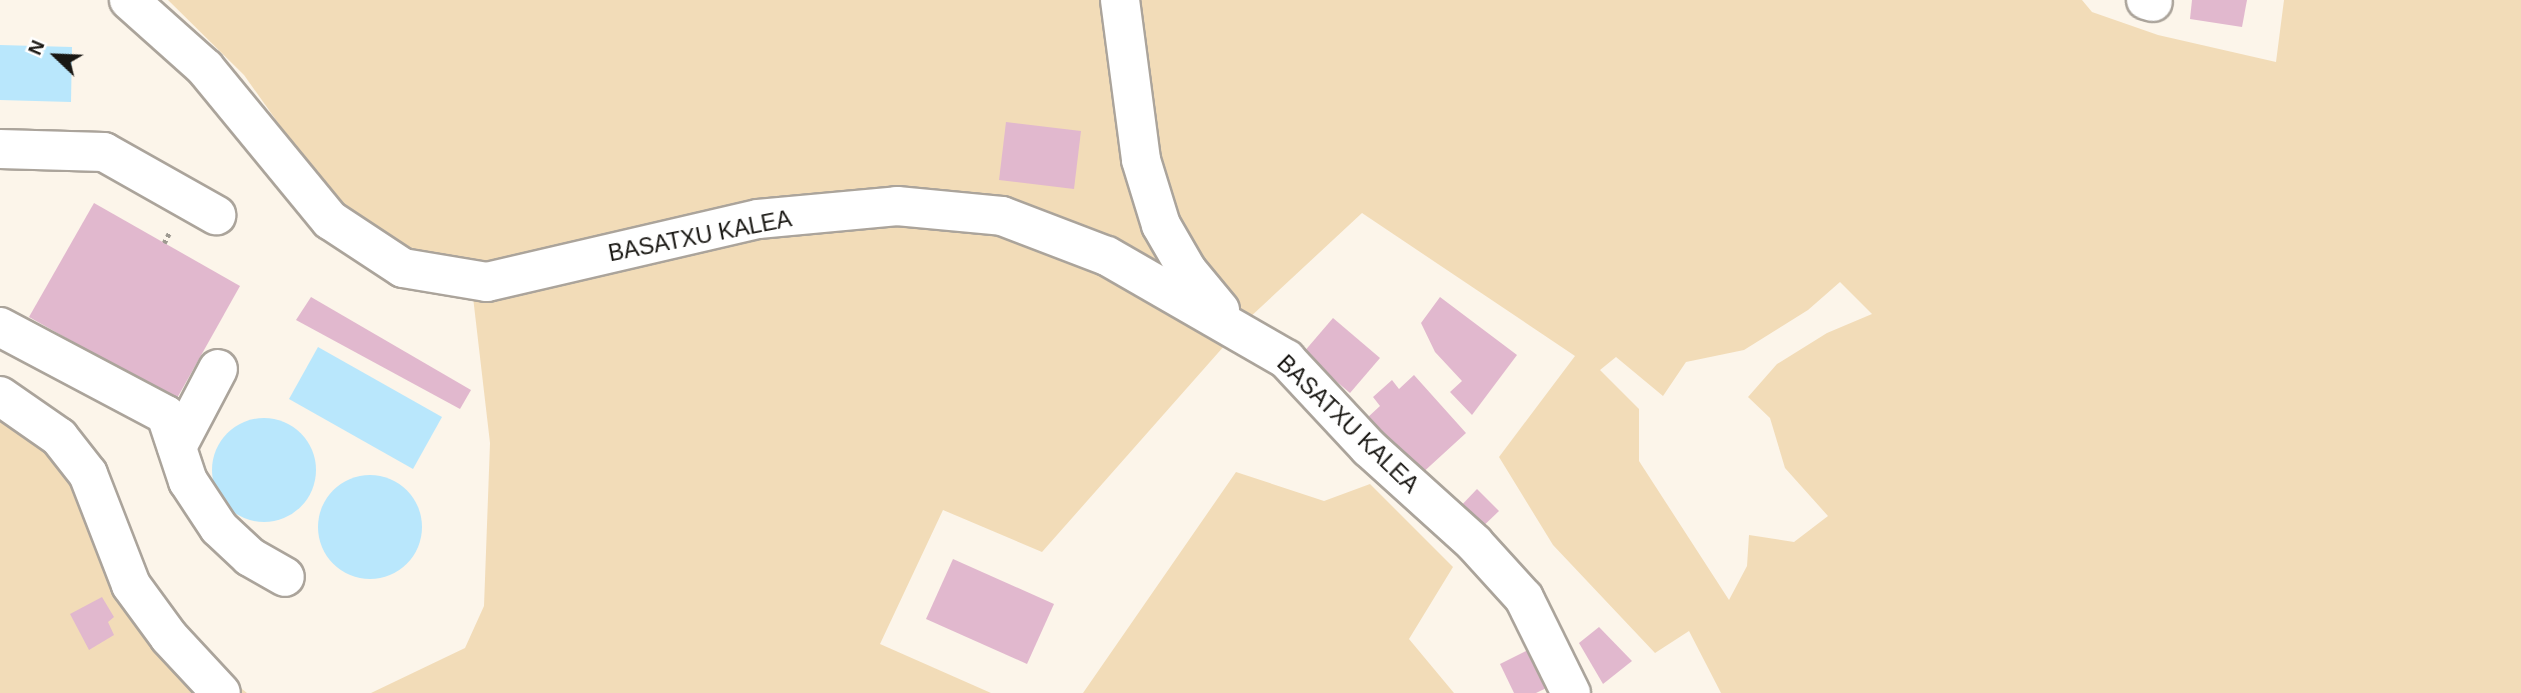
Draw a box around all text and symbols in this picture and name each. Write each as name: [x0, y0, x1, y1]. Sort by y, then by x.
north arrow: [21, 21, 91, 91]
text: N: [24, 37, 49, 58]
street label: BASATXU KALEA: [606, 205, 794, 267]
street label: BASATXU KALEA: [1271, 349, 1425, 499]

